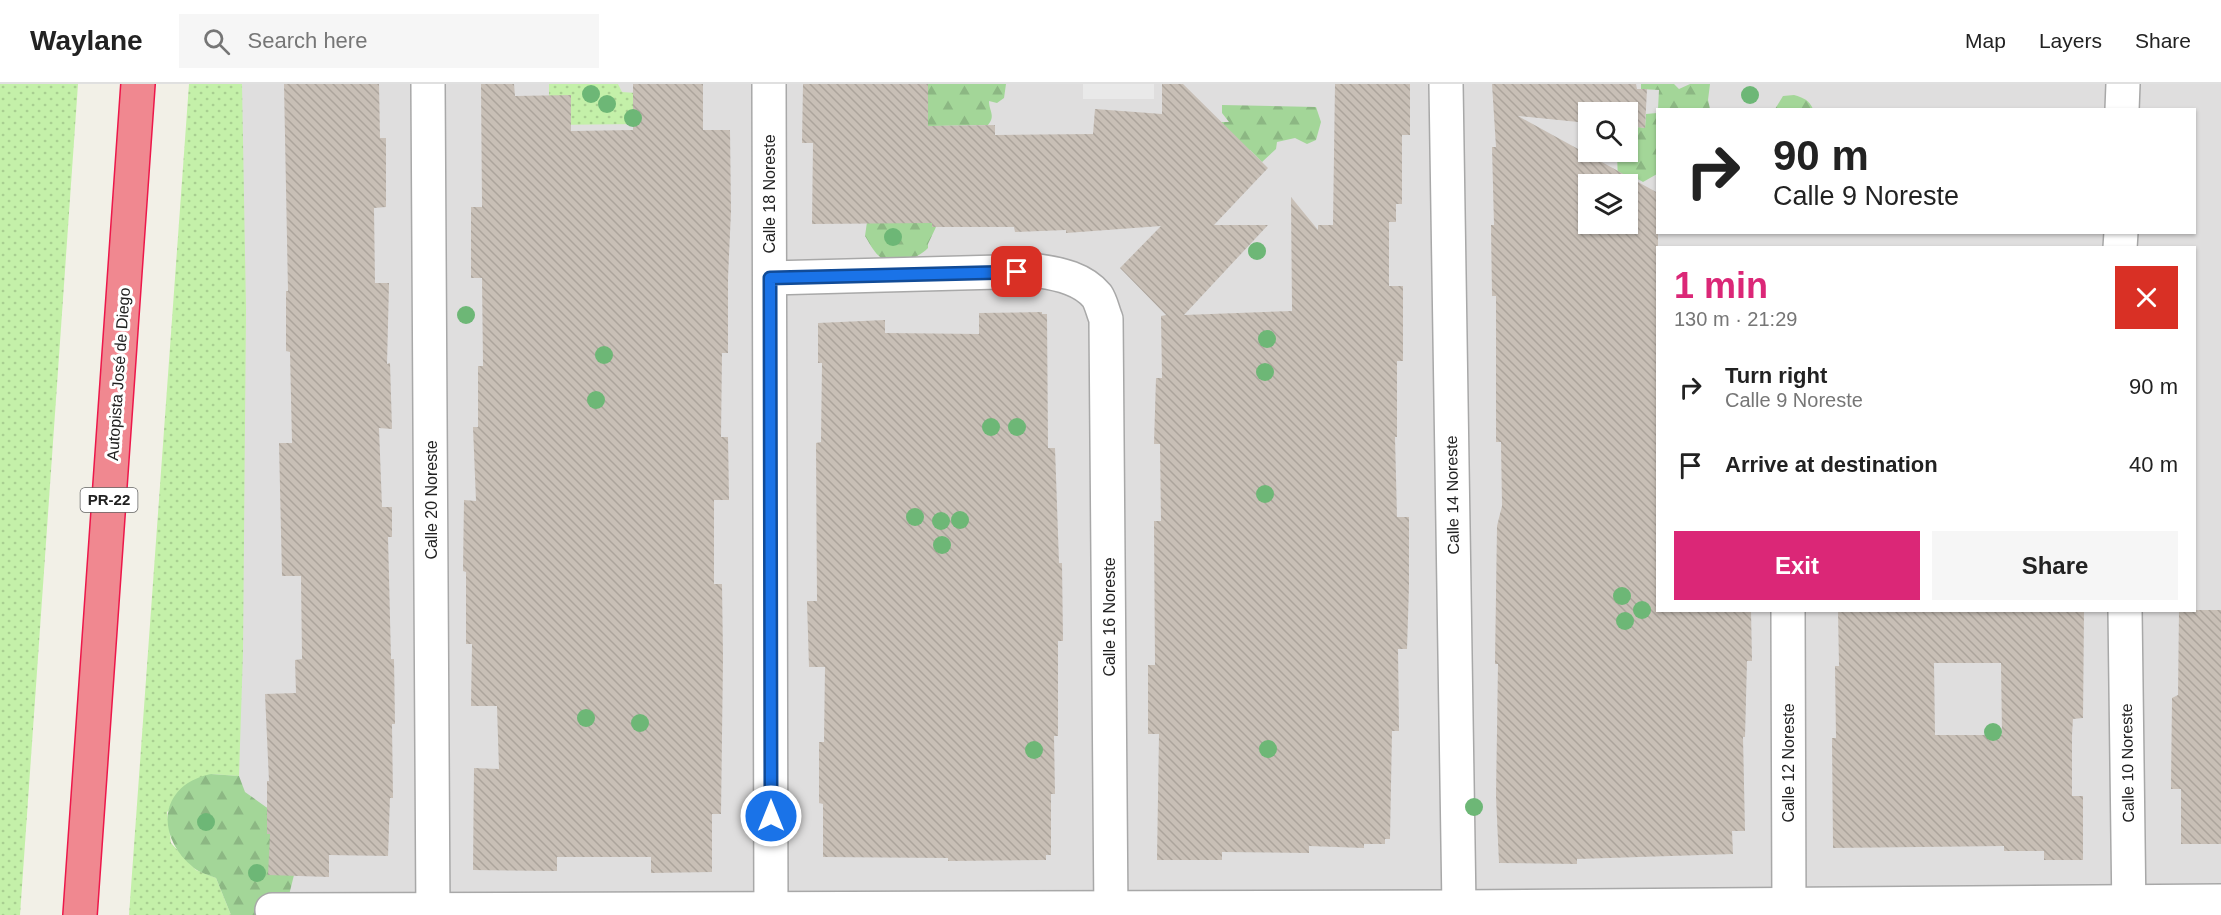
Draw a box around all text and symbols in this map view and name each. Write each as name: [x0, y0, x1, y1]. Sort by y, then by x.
search box: [179, 14, 599, 68]
text: Waylane: [30, 25, 143, 56]
icon: search: [200, 25, 233, 58]
text: Search here: [248, 28, 367, 53]
text: Map: [1965, 29, 2006, 52]
text: Layers: [2039, 29, 2102, 52]
text: Share: [2135, 29, 2191, 52]
map controls: [1578, 102, 1638, 234]
button: search: [1578, 102, 1638, 162]
icon: right: [1674, 132, 1752, 210]
text: 90 m: [1773, 132, 1869, 179]
street label: Calle 18 Noreste: [761, 134, 778, 254]
button: layers: [1578, 174, 1638, 234]
text: Calle 9 Noreste: [1773, 181, 1959, 211]
pin: [991, 246, 1042, 297]
icon: arrive: [1000, 255, 1033, 288]
text: 1 min: [1674, 265, 1768, 306]
button: close: [2115, 266, 2178, 329]
street label: Autopista José de Diego: [104, 287, 133, 461]
text: 130 m · 21:29: [1674, 308, 1797, 330]
text: Turn right: [1725, 363, 1827, 388]
icon: right: [1674, 371, 1707, 404]
text: 90 m: [2129, 374, 2178, 399]
text: Calle 9 Noreste: [1725, 389, 1863, 411]
street label: Calle 14 Noreste: [1443, 435, 1462, 555]
street label: Calle 20 Noreste: [423, 440, 440, 560]
icon: arrive: [1674, 449, 1707, 482]
text: Arrive at destination: [1725, 452, 1938, 477]
text: 40 m: [2129, 452, 2178, 477]
road number: PR-22: [80, 488, 138, 512]
button: Exit: [1674, 531, 1920, 600]
button: Share: [1932, 531, 2178, 600]
street label: Calle 16 Noreste: [1101, 557, 1118, 677]
street label: Calle 12 Noreste: [1780, 703, 1797, 823]
street label: Calle 10 Noreste: [2118, 703, 2137, 823]
position arrow: [739, 784, 803, 848]

